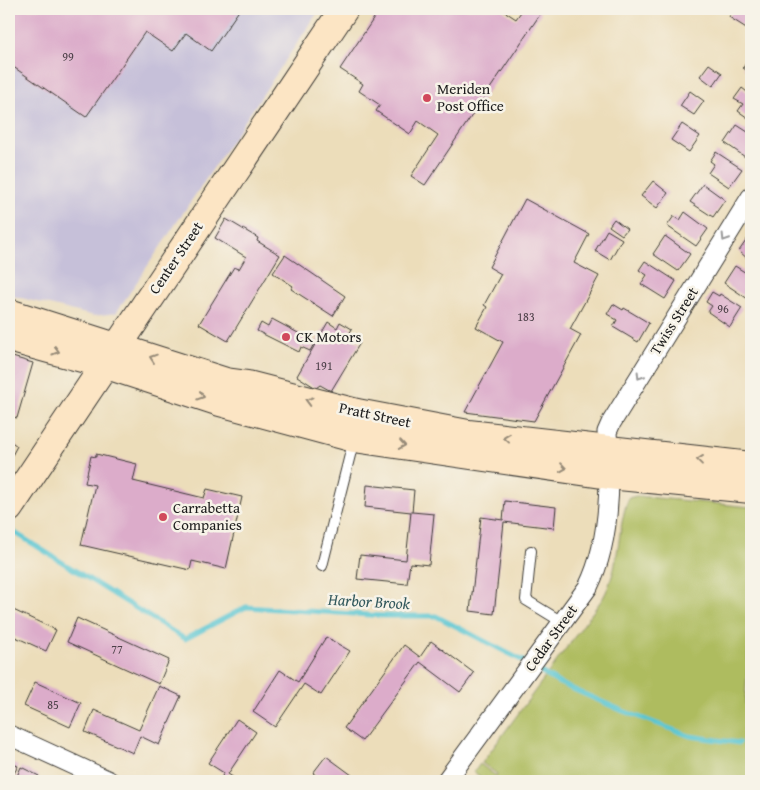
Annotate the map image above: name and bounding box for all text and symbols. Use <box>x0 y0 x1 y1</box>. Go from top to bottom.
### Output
house number: 99 <box>62 48 74 65</box>
place label: Meriden Post Office <box>437 78 504 116</box>
marker: Meriden Post Office <box>421 92 433 104</box>
street label: Center Street <box>144 217 208 298</box>
one-way arrow <box>722 233 732 242</box>
street label: Twiss Street <box>644 282 703 359</box>
house number: 96 <box>717 300 729 317</box>
house number: 183 <box>517 308 535 325</box>
place label: CK Motors <box>296 326 361 347</box>
marker: CK Motors <box>280 331 292 343</box>
one-way arrow <box>51 345 59 355</box>
one-way arrow <box>149 354 158 364</box>
house number: 191 <box>315 357 333 374</box>
one-way arrow <box>636 371 646 380</box>
one-way arrow <box>196 390 204 400</box>
one-way arrow <box>305 396 314 407</box>
street label: Pratt Street <box>337 397 414 433</box>
one-way arrow <box>503 433 511 444</box>
one-way arrow <box>398 439 406 449</box>
one-way arrow <box>696 455 704 466</box>
one-way arrow <box>558 463 567 473</box>
place label: Carrabetta Companies <box>173 497 242 535</box>
marker: Carrabetta Companies <box>157 511 169 523</box>
water label: Harbor Brook <box>327 587 411 615</box>
street label: Cedar Street <box>519 600 582 675</box>
house number: 77 <box>111 641 123 658</box>
house number: 85 <box>47 696 59 713</box>

